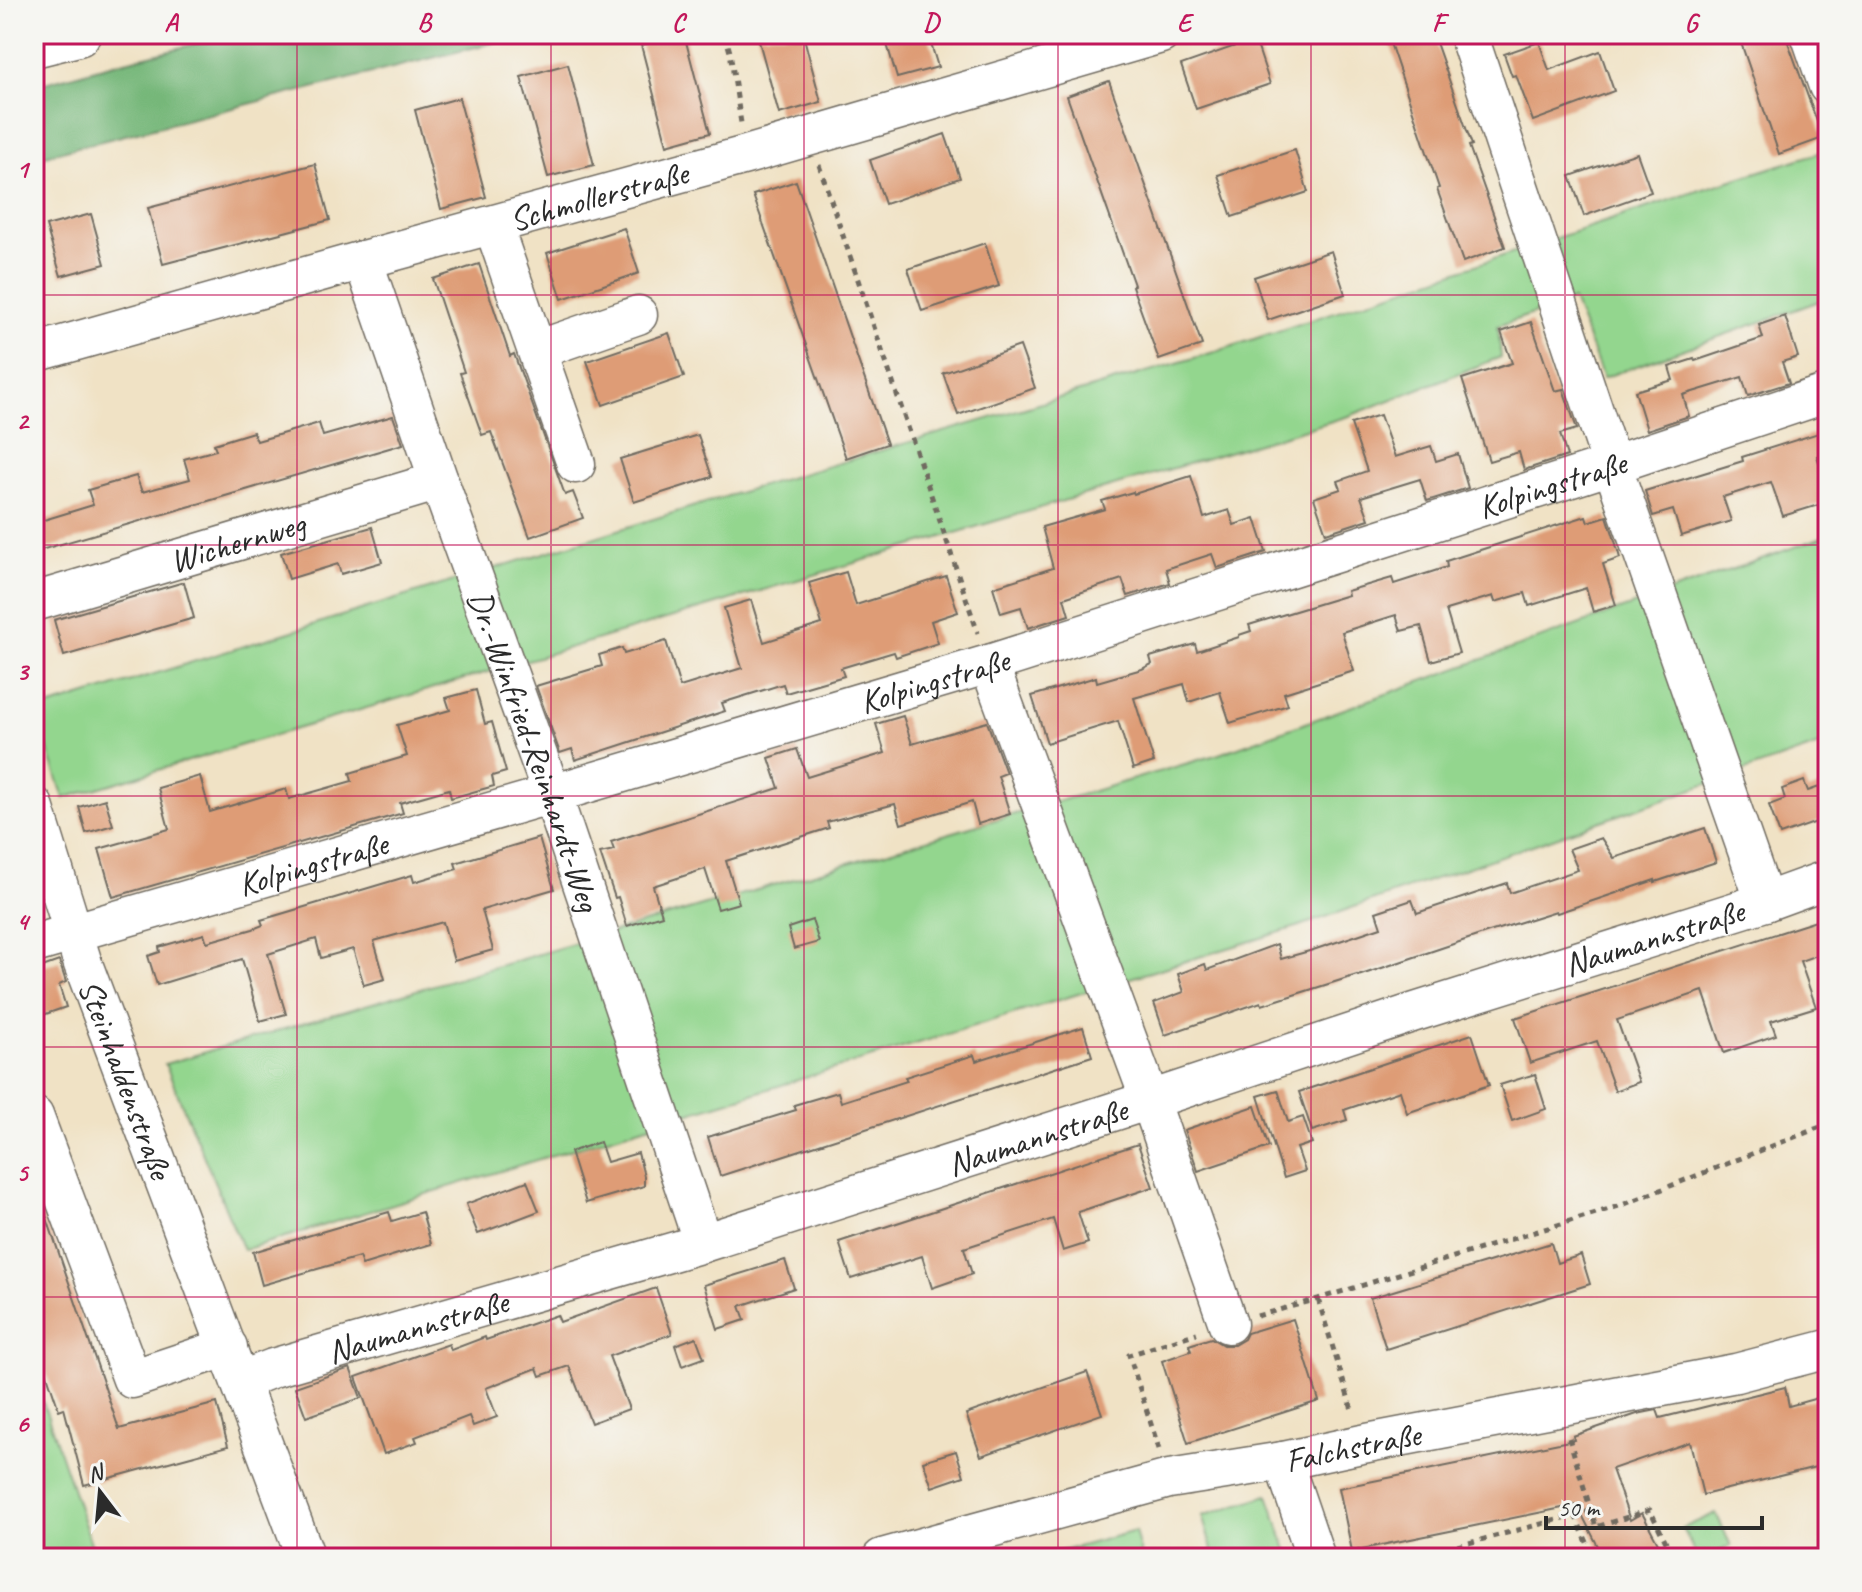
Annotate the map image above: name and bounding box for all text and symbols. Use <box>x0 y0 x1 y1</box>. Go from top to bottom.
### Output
text: A <box>164 6 179 39</box>
text: B <box>417 6 433 39</box>
text: C <box>672 6 688 39</box>
text: D <box>923 6 941 39</box>
text: E <box>1177 6 1195 39</box>
text: F <box>1432 6 1450 39</box>
text: G <box>1685 6 1701 39</box>
street label: Schmollerstraße <box>505 150 695 241</box>
text: 1 <box>16 153 31 186</box>
text: 2 <box>16 404 30 437</box>
street label: Kolpingstraße <box>1472 440 1634 529</box>
street label: Wichernweg <box>165 501 312 582</box>
street label: Dr.-Winfried-Reinhardt-Weg <box>458 585 611 919</box>
street label: Kolpingstraße <box>855 637 1017 723</box>
text: 3 <box>16 655 30 688</box>
street label: Kolpingstraße <box>233 821 395 906</box>
street label: Naumannstraße <box>1559 888 1752 986</box>
text: 4 <box>16 905 31 938</box>
street label: Steinhaldenstraße <box>69 973 184 1187</box>
street label: Naumannstraße <box>942 1087 1135 1185</box>
text: 5 <box>16 1156 30 1189</box>
street label: Naumannstraße <box>322 1279 516 1373</box>
text: 6 <box>16 1407 30 1440</box>
street label: Falchstraße <box>1281 1412 1427 1482</box>
north arrow <box>60 1452 140 1532</box>
text: N <box>84 1457 108 1489</box>
scale bar <box>1546 1480 1762 1530</box>
text: 50 m <box>1558 1493 1601 1523</box>

